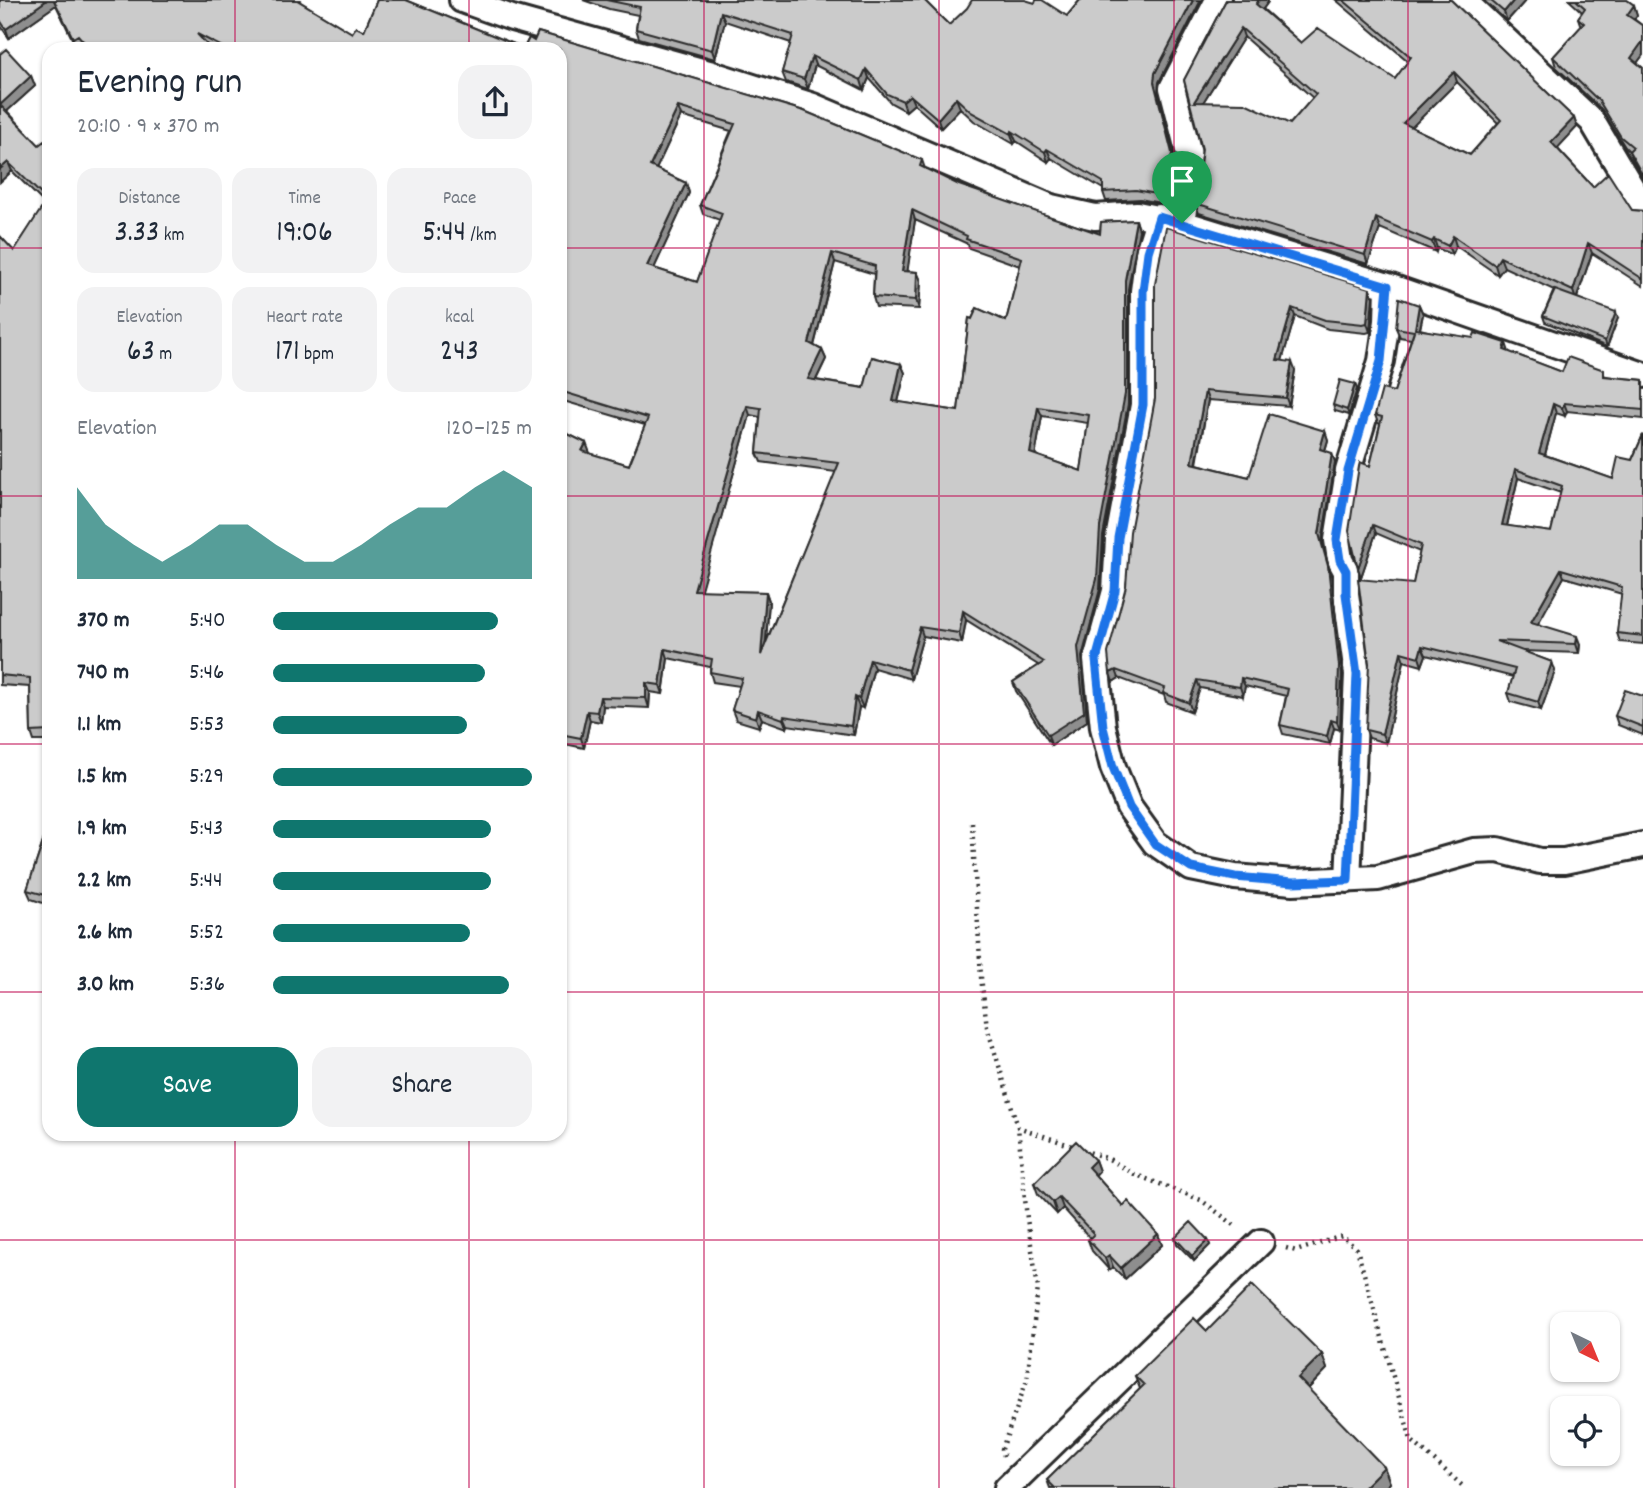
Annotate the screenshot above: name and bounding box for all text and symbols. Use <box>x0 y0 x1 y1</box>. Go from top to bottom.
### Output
text: Evening run <box>77 57 242 112</box>
button: share <box>458 65 532 139</box>
text: 20:10 · 9 × 370 m <box>77 111 219 144</box>
pin <box>1152 151 1212 223</box>
icon: arrive <box>1163 162 1201 200</box>
text: Distance <box>119 186 180 213</box>
text: Time <box>288 186 321 213</box>
text: Pace <box>443 186 476 213</box>
text: 3.33 <box>114 213 159 256</box>
text: 19:06 <box>276 213 333 256</box>
text: 5:44 <box>422 213 466 256</box>
text: km <box>159 223 185 250</box>
text: /km <box>466 223 497 250</box>
text: Elevation <box>116 305 183 332</box>
text: Heart rate <box>266 305 343 332</box>
text: kcal <box>445 305 474 332</box>
text: 63 <box>127 332 155 375</box>
text: 171 <box>275 332 300 375</box>
text: 243 <box>440 332 479 375</box>
text: m <box>155 342 172 369</box>
text: bpm <box>300 342 334 369</box>
text: Elevation <box>77 413 157 446</box>
text: 120–125 m <box>446 413 532 446</box>
text: 370 m <box>77 605 130 638</box>
text: 5:40 <box>189 605 226 638</box>
text: 740 m <box>77 657 129 690</box>
text: 5:46 <box>189 657 224 690</box>
text: 1.1 km <box>77 709 121 742</box>
text: 5:53 <box>189 709 224 742</box>
text: 1.5 km <box>77 761 127 794</box>
text: 5:29 <box>189 761 224 794</box>
text: 1.9 km <box>77 813 127 846</box>
text: 5:43 <box>189 813 223 846</box>
text: 2.2 km <box>77 865 131 898</box>
text: 5:44 <box>189 865 223 898</box>
text: 2.6 km <box>77 917 133 950</box>
text: 5:52 <box>189 917 224 950</box>
text: 3.0 km <box>77 969 134 1002</box>
text: 5:36 <box>189 969 225 1002</box>
button: Save <box>77 1047 298 1127</box>
button: Share <box>312 1047 532 1127</box>
north arrow <box>1550 1312 1620 1382</box>
map controls <box>1550 1312 1620 1466</box>
button: locate <box>1550 1396 1620 1466</box>

